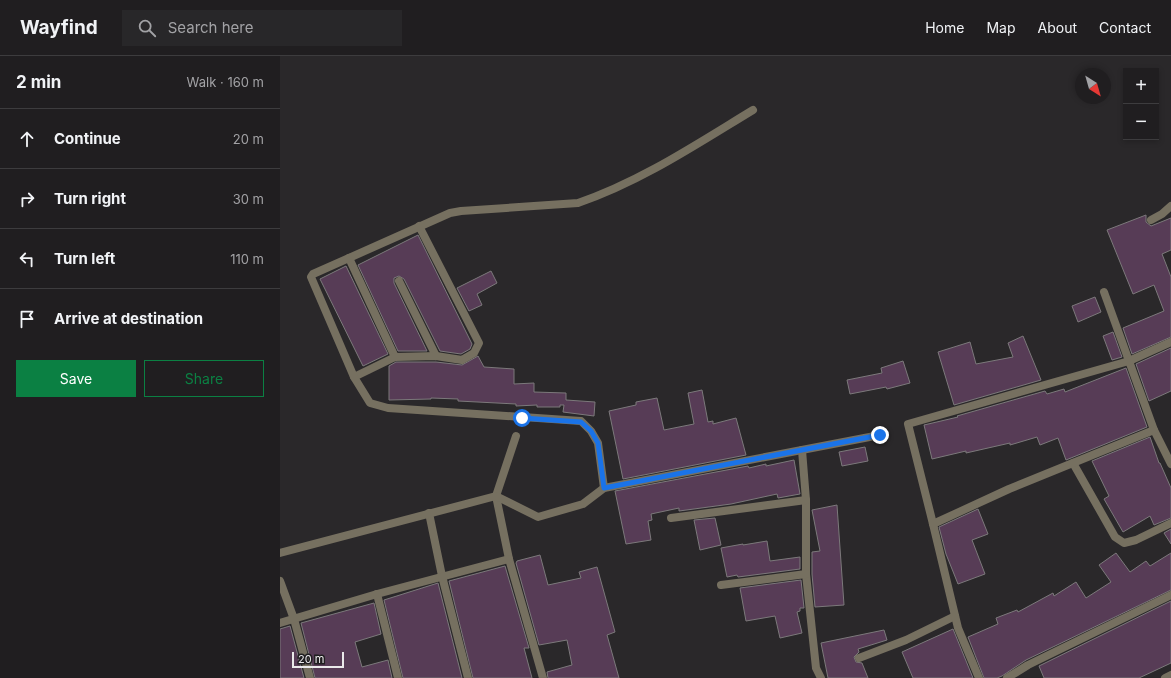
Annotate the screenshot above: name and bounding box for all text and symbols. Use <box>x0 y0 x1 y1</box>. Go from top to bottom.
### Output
search box <box>122 10 402 46</box>
text: Wayfind <box>20 16 98 39</box>
icon: search <box>136 17 158 39</box>
text: Search here <box>168 18 253 37</box>
text: Home <box>925 19 964 36</box>
text: Map <box>986 19 1016 36</box>
text: About <box>1038 19 1077 36</box>
text: Contact <box>1099 19 1151 36</box>
north arrow <box>1075 68 1111 104</box>
map controls <box>1123 68 1159 140</box>
button: + <box>1123 68 1159 104</box>
text: 2 min <box>16 72 61 92</box>
text: Walk · 160 m <box>187 74 264 90</box>
button: − <box>1123 104 1159 140</box>
icon: ahead <box>16 128 38 150</box>
text: Continue <box>54 129 121 148</box>
text: 20 m <box>233 131 264 147</box>
icon: right <box>16 188 38 210</box>
text: Turn right <box>54 189 126 208</box>
text: 30 m <box>233 191 264 207</box>
icon: left <box>16 248 38 270</box>
text: Turn left <box>54 249 115 268</box>
text: 110 m <box>230 251 264 267</box>
icon: arrive <box>16 308 38 330</box>
text: Arrive at destination <box>54 309 203 328</box>
button: Save <box>16 360 136 397</box>
button: Share <box>144 360 264 397</box>
route start <box>513 409 531 427</box>
route end <box>871 426 889 444</box>
scale bar <box>292 650 344 669</box>
text: 20 m <box>298 652 324 666</box>

